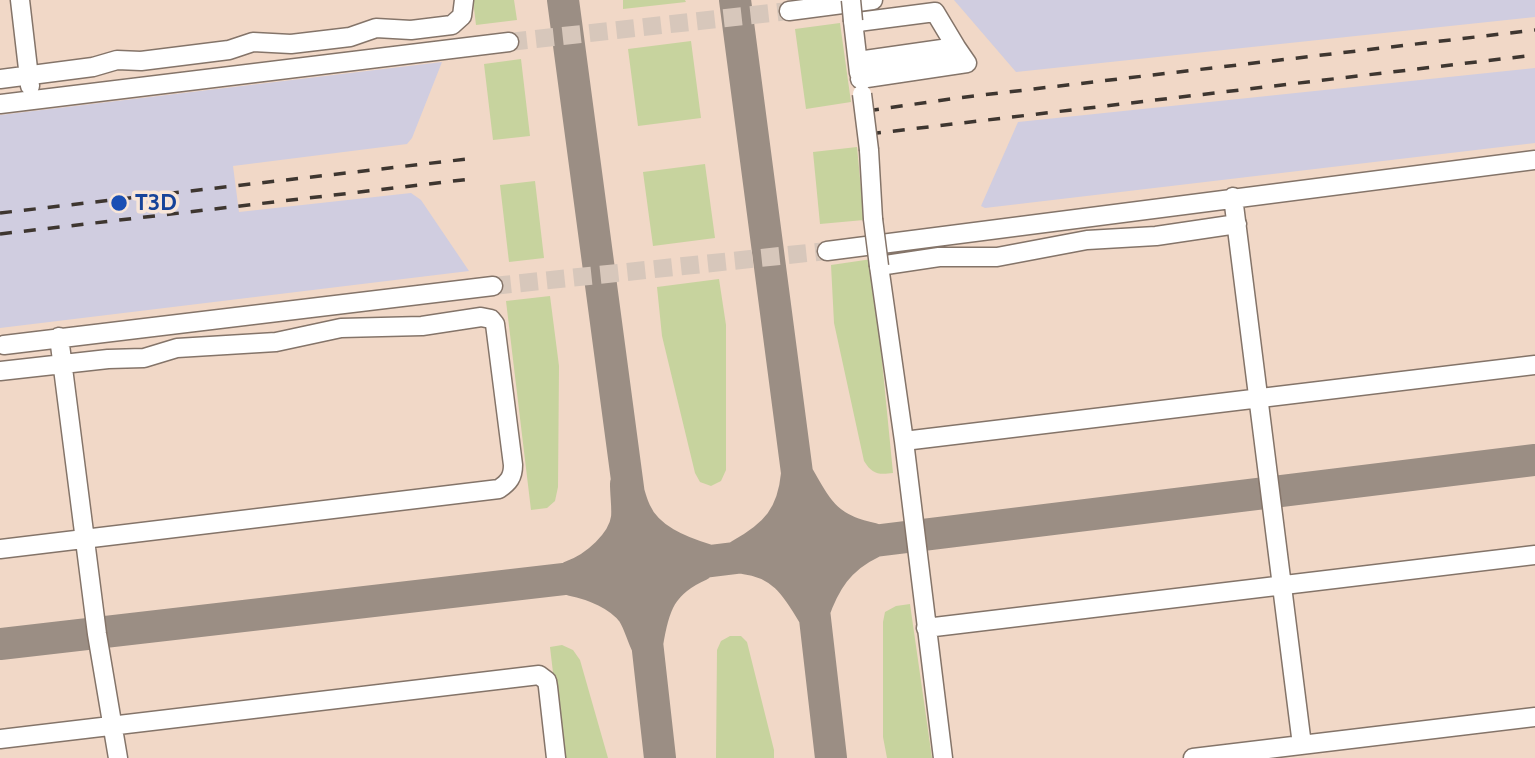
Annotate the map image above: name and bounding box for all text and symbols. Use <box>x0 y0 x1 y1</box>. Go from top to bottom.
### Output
place label: T3D <box>135 189 177 217</box>
marker: T3D <box>109 193 129 213</box>

